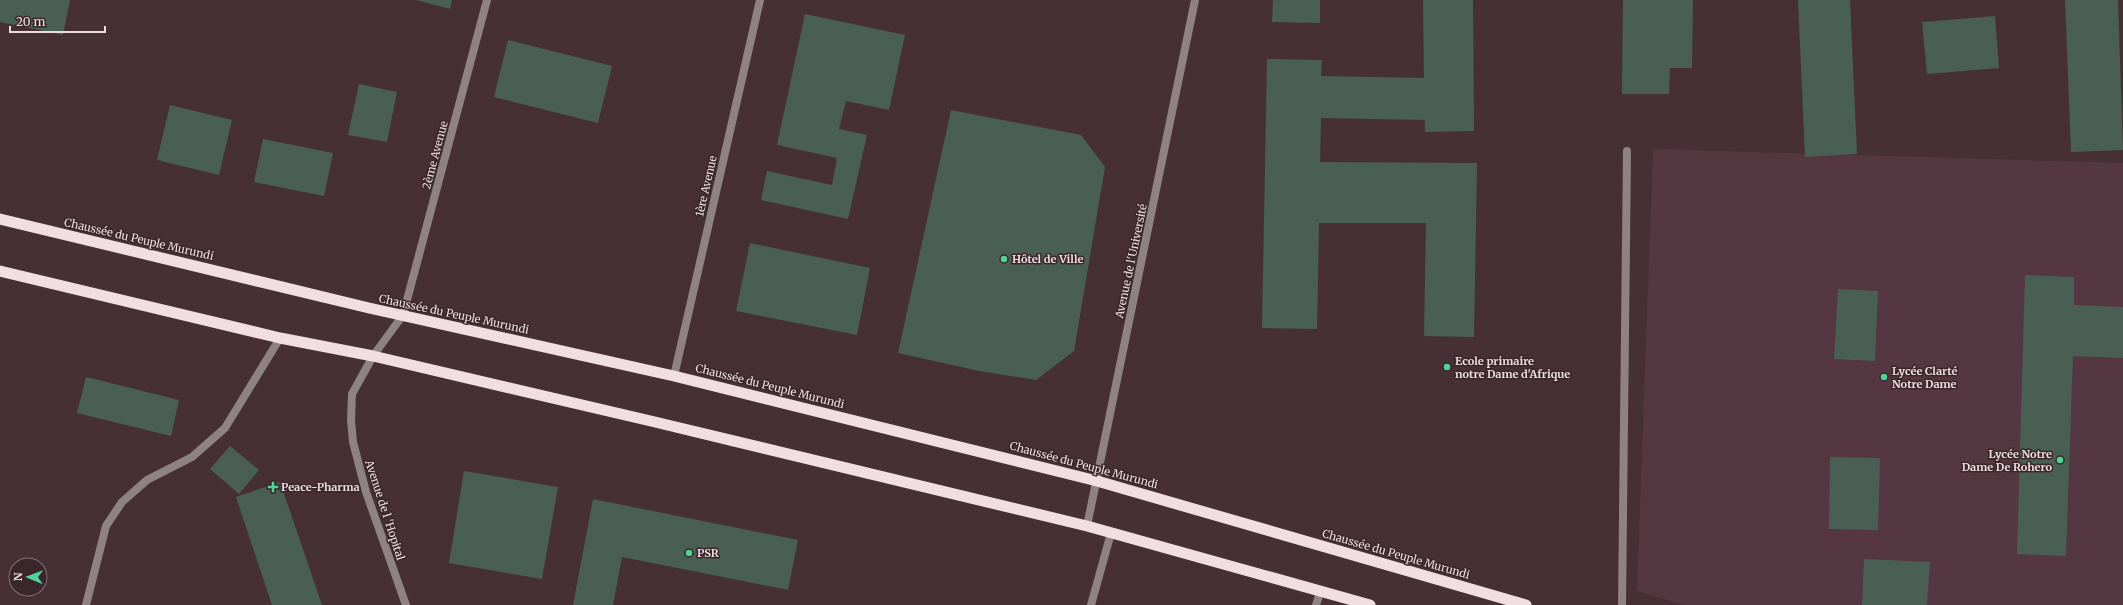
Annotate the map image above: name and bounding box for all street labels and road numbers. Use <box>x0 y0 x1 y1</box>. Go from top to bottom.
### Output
street label: 2ème Avenue <box>419 119 451 191</box>
street label: 1ère Avenue <box>692 154 720 218</box>
street label: Avenue de l'Université <box>1112 202 1150 320</box>
street label: Chaussée du Peuple Murundi <box>63 215 215 263</box>
street label: Chaussée du Peuple Murundi <box>378 291 531 337</box>
street label: Chaussée du Peuple Murundi <box>694 361 846 411</box>
street label: Chaussée du Peuple Murundi <box>1008 438 1160 492</box>
street label: Avenue de l 'Hopital <box>362 457 408 562</box>
street label: Chaussée du Peuple Murundi <box>1321 526 1472 582</box>

